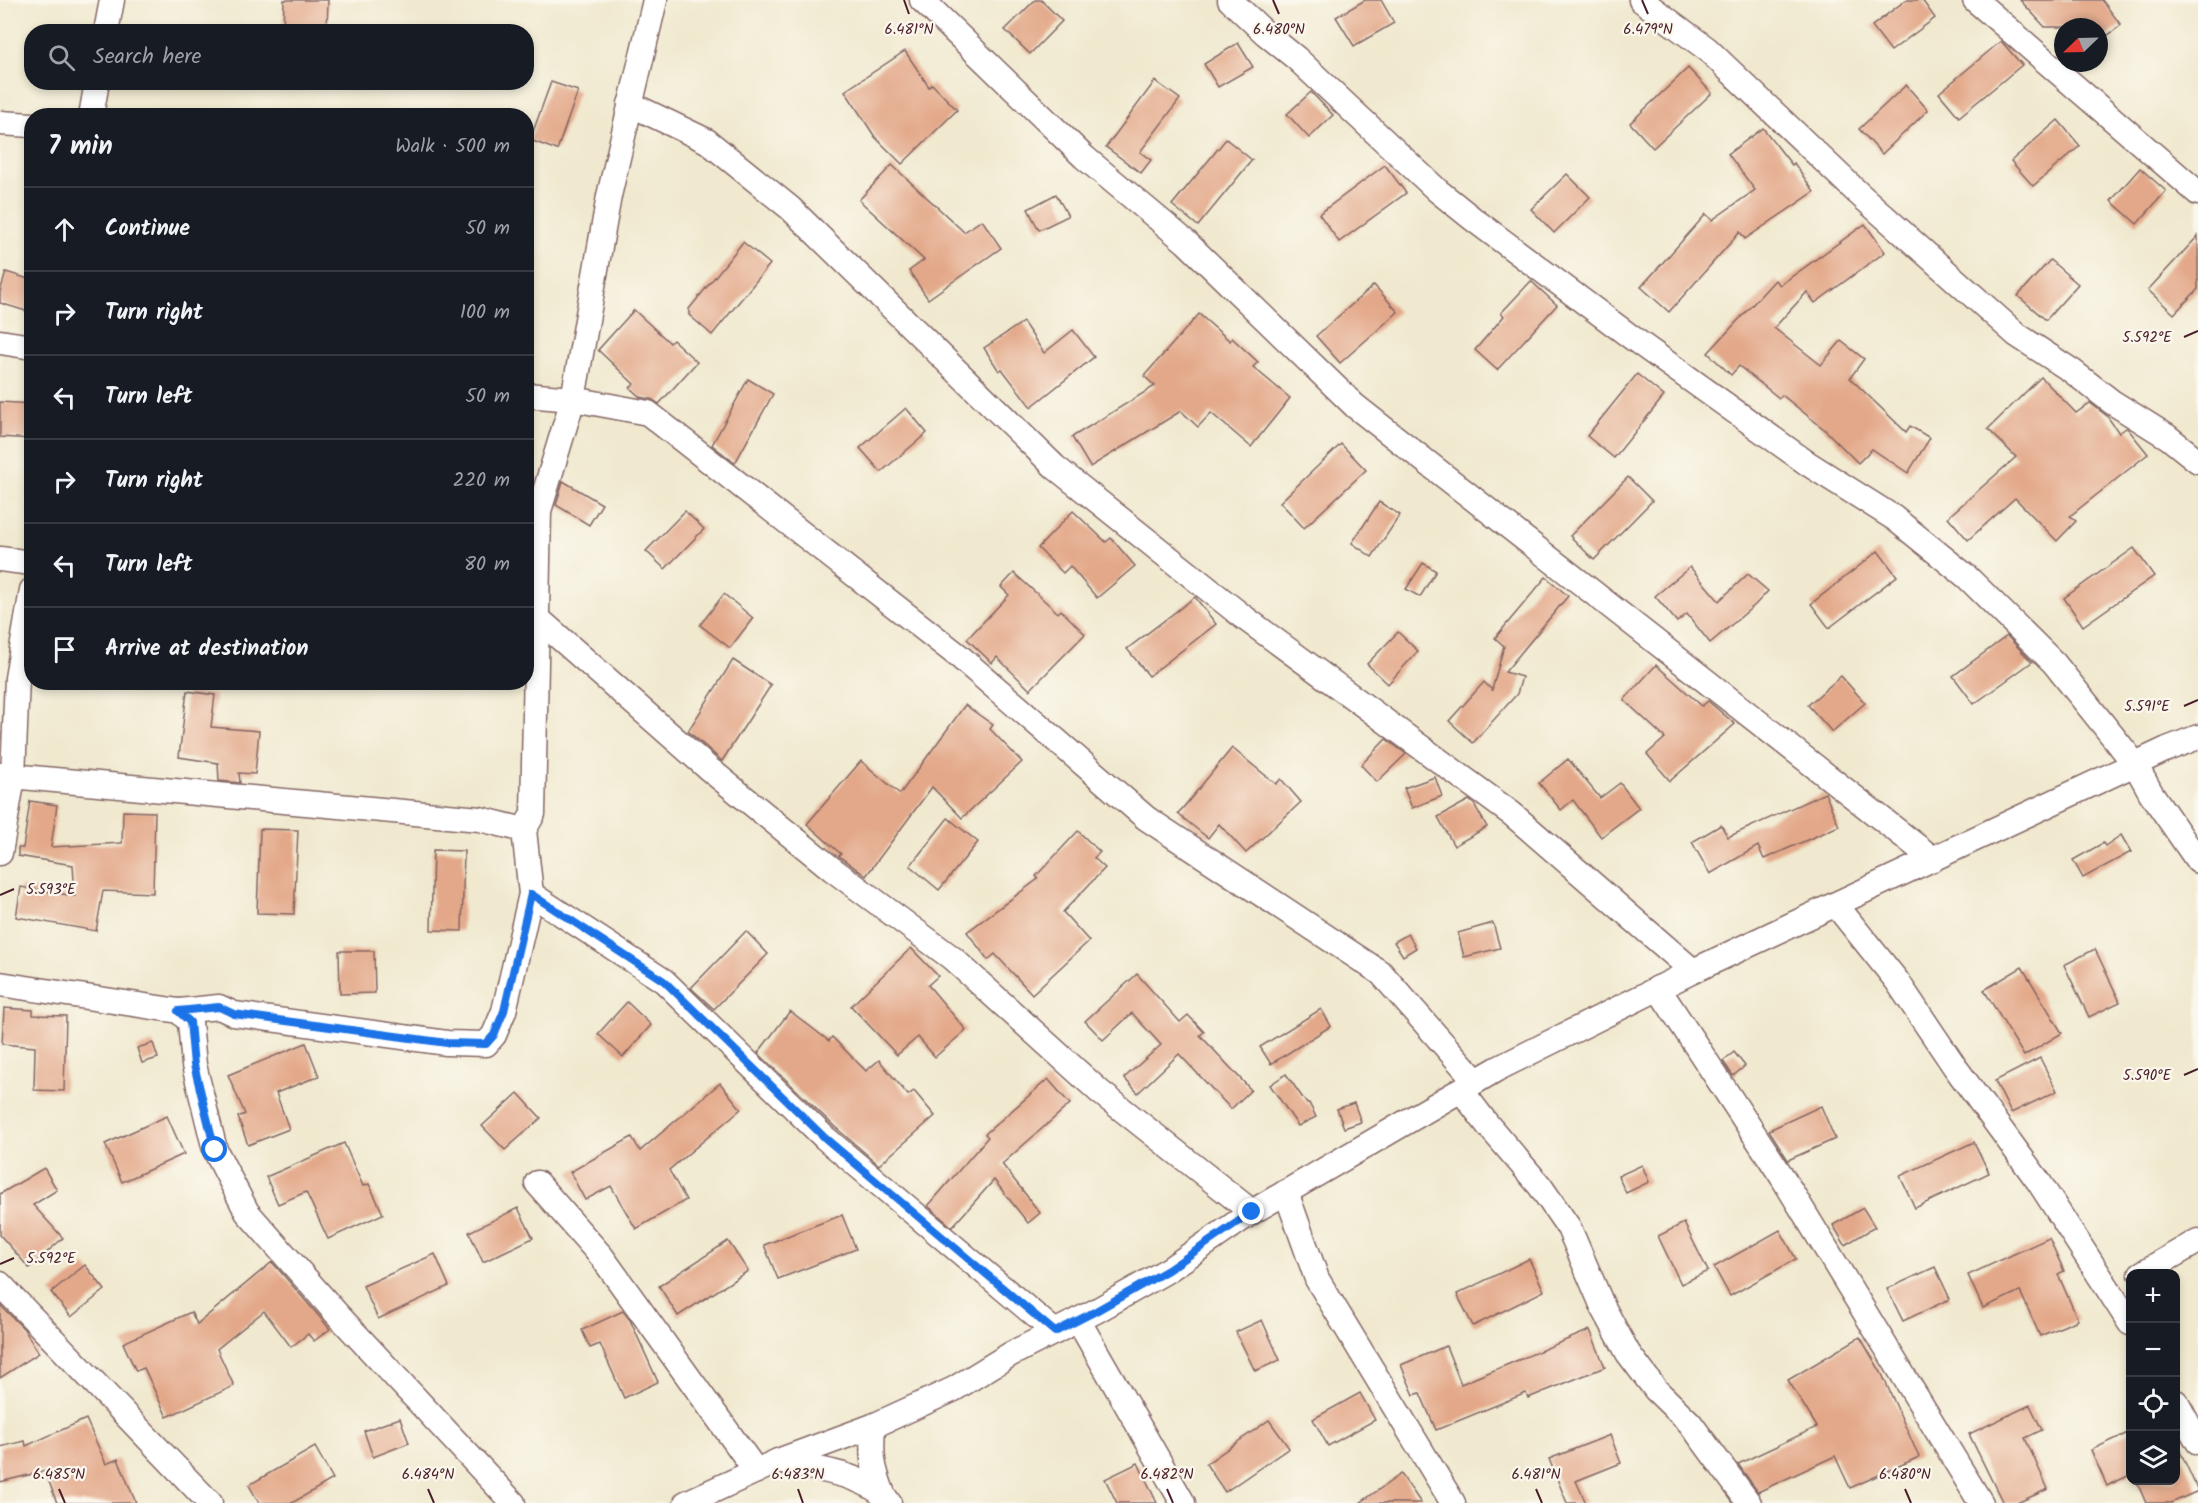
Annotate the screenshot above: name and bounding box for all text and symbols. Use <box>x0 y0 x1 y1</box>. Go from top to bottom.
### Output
text: 6.481°N <box>884 18 934 42</box>
text: 6.480°N <box>1253 18 1305 42</box>
text: 6.479°N <box>1623 18 1673 42</box>
north arrow <box>2054 18 2108 72</box>
search box <box>24 24 534 90</box>
text: Search here <box>93 40 201 75</box>
icon: search <box>45 41 78 74</box>
text: 7 min <box>48 126 113 168</box>
text: Walk · 500 m <box>395 131 510 163</box>
text: Continue <box>105 212 190 247</box>
icon: ahead <box>48 213 81 246</box>
text: 50 m <box>465 213 510 245</box>
text: Turn right <box>105 296 203 331</box>
icon: right <box>48 297 81 330</box>
text: 100 m <box>460 297 510 329</box>
text: 5.592°E <box>2122 326 2173 350</box>
text: Turn left <box>105 380 192 415</box>
icon: left <box>48 381 81 414</box>
text: 50 m <box>465 381 510 413</box>
text: Turn right <box>105 464 203 499</box>
icon: right <box>48 465 81 498</box>
text: 220 m <box>453 465 510 497</box>
text: Turn left <box>105 548 192 583</box>
icon: left <box>48 549 81 582</box>
text: 80 m <box>464 549 510 581</box>
text: Arrive at destination <box>105 632 308 667</box>
icon: arrive <box>48 633 81 666</box>
text: 5.591°E <box>2124 695 2171 719</box>
text: 5.593°E <box>26 878 77 902</box>
text: 5.590°E <box>2123 1064 2172 1088</box>
route start <box>201 1136 227 1162</box>
route end <box>1238 1198 1264 1224</box>
text: 5.592°E <box>26 1247 77 1271</box>
map controls <box>2126 1269 2180 1485</box>
button: + <box>2126 1269 2180 1323</box>
button: − <box>2126 1323 2180 1377</box>
button: locate <box>2126 1377 2180 1431</box>
button: layers <box>2126 1431 2180 1485</box>
text: 6.485°N <box>33 1463 85 1487</box>
text: 6.484°N <box>402 1463 454 1487</box>
text: 6.483°N <box>772 1463 825 1487</box>
text: 6.482°N <box>1140 1463 1194 1487</box>
text: 6.481°N <box>1511 1463 1561 1487</box>
text: 6.480°N <box>1879 1463 1931 1487</box>

